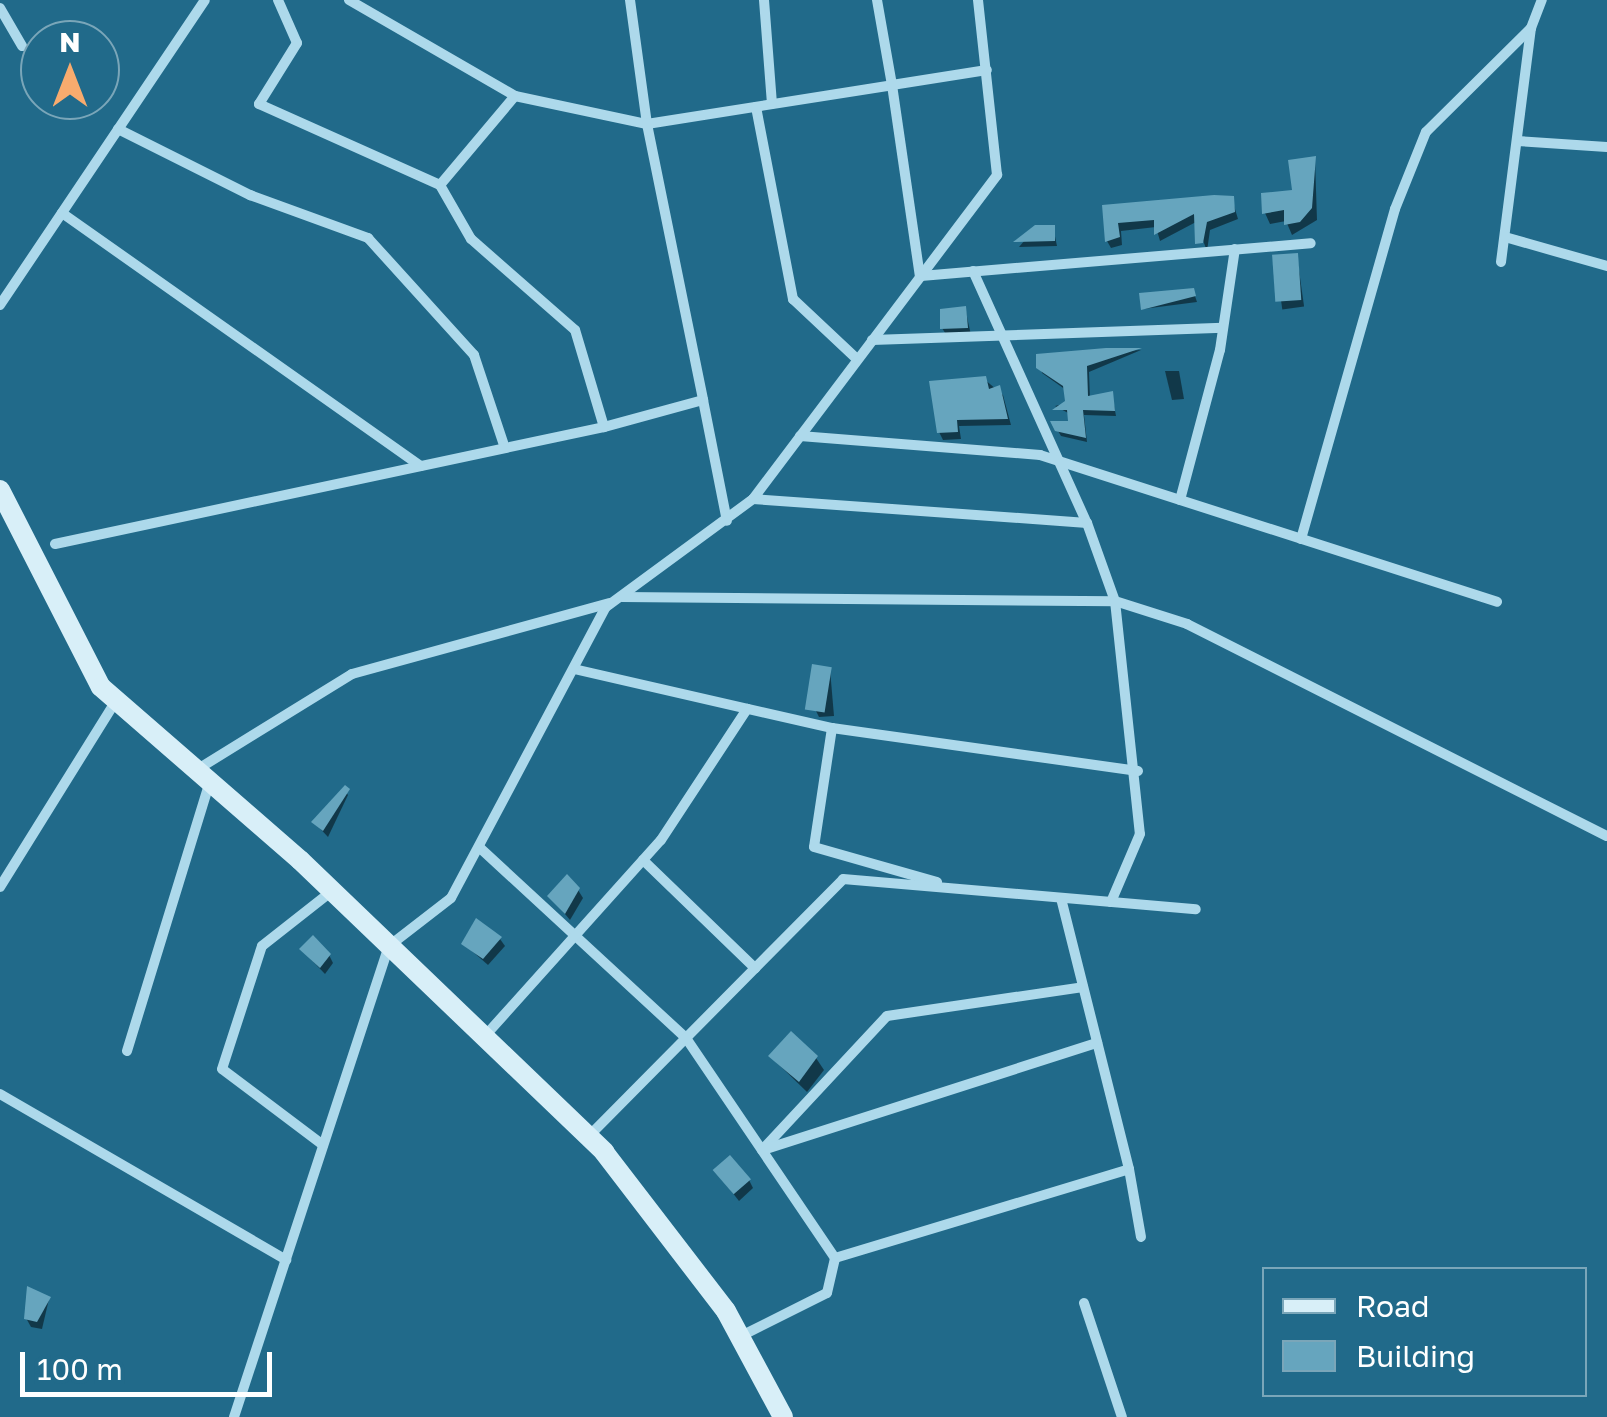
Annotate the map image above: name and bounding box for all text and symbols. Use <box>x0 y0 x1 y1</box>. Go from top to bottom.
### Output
north arrow <box>20 20 120 120</box>
text: N <box>59 25 81 58</box>
legend <box>1262 1267 1587 1397</box>
text: Road <box>1356 1288 1430 1324</box>
scale bar <box>25 1332 278 1394</box>
text: Building <box>1356 1338 1475 1374</box>
text: 100 m <box>37 1351 123 1387</box>

